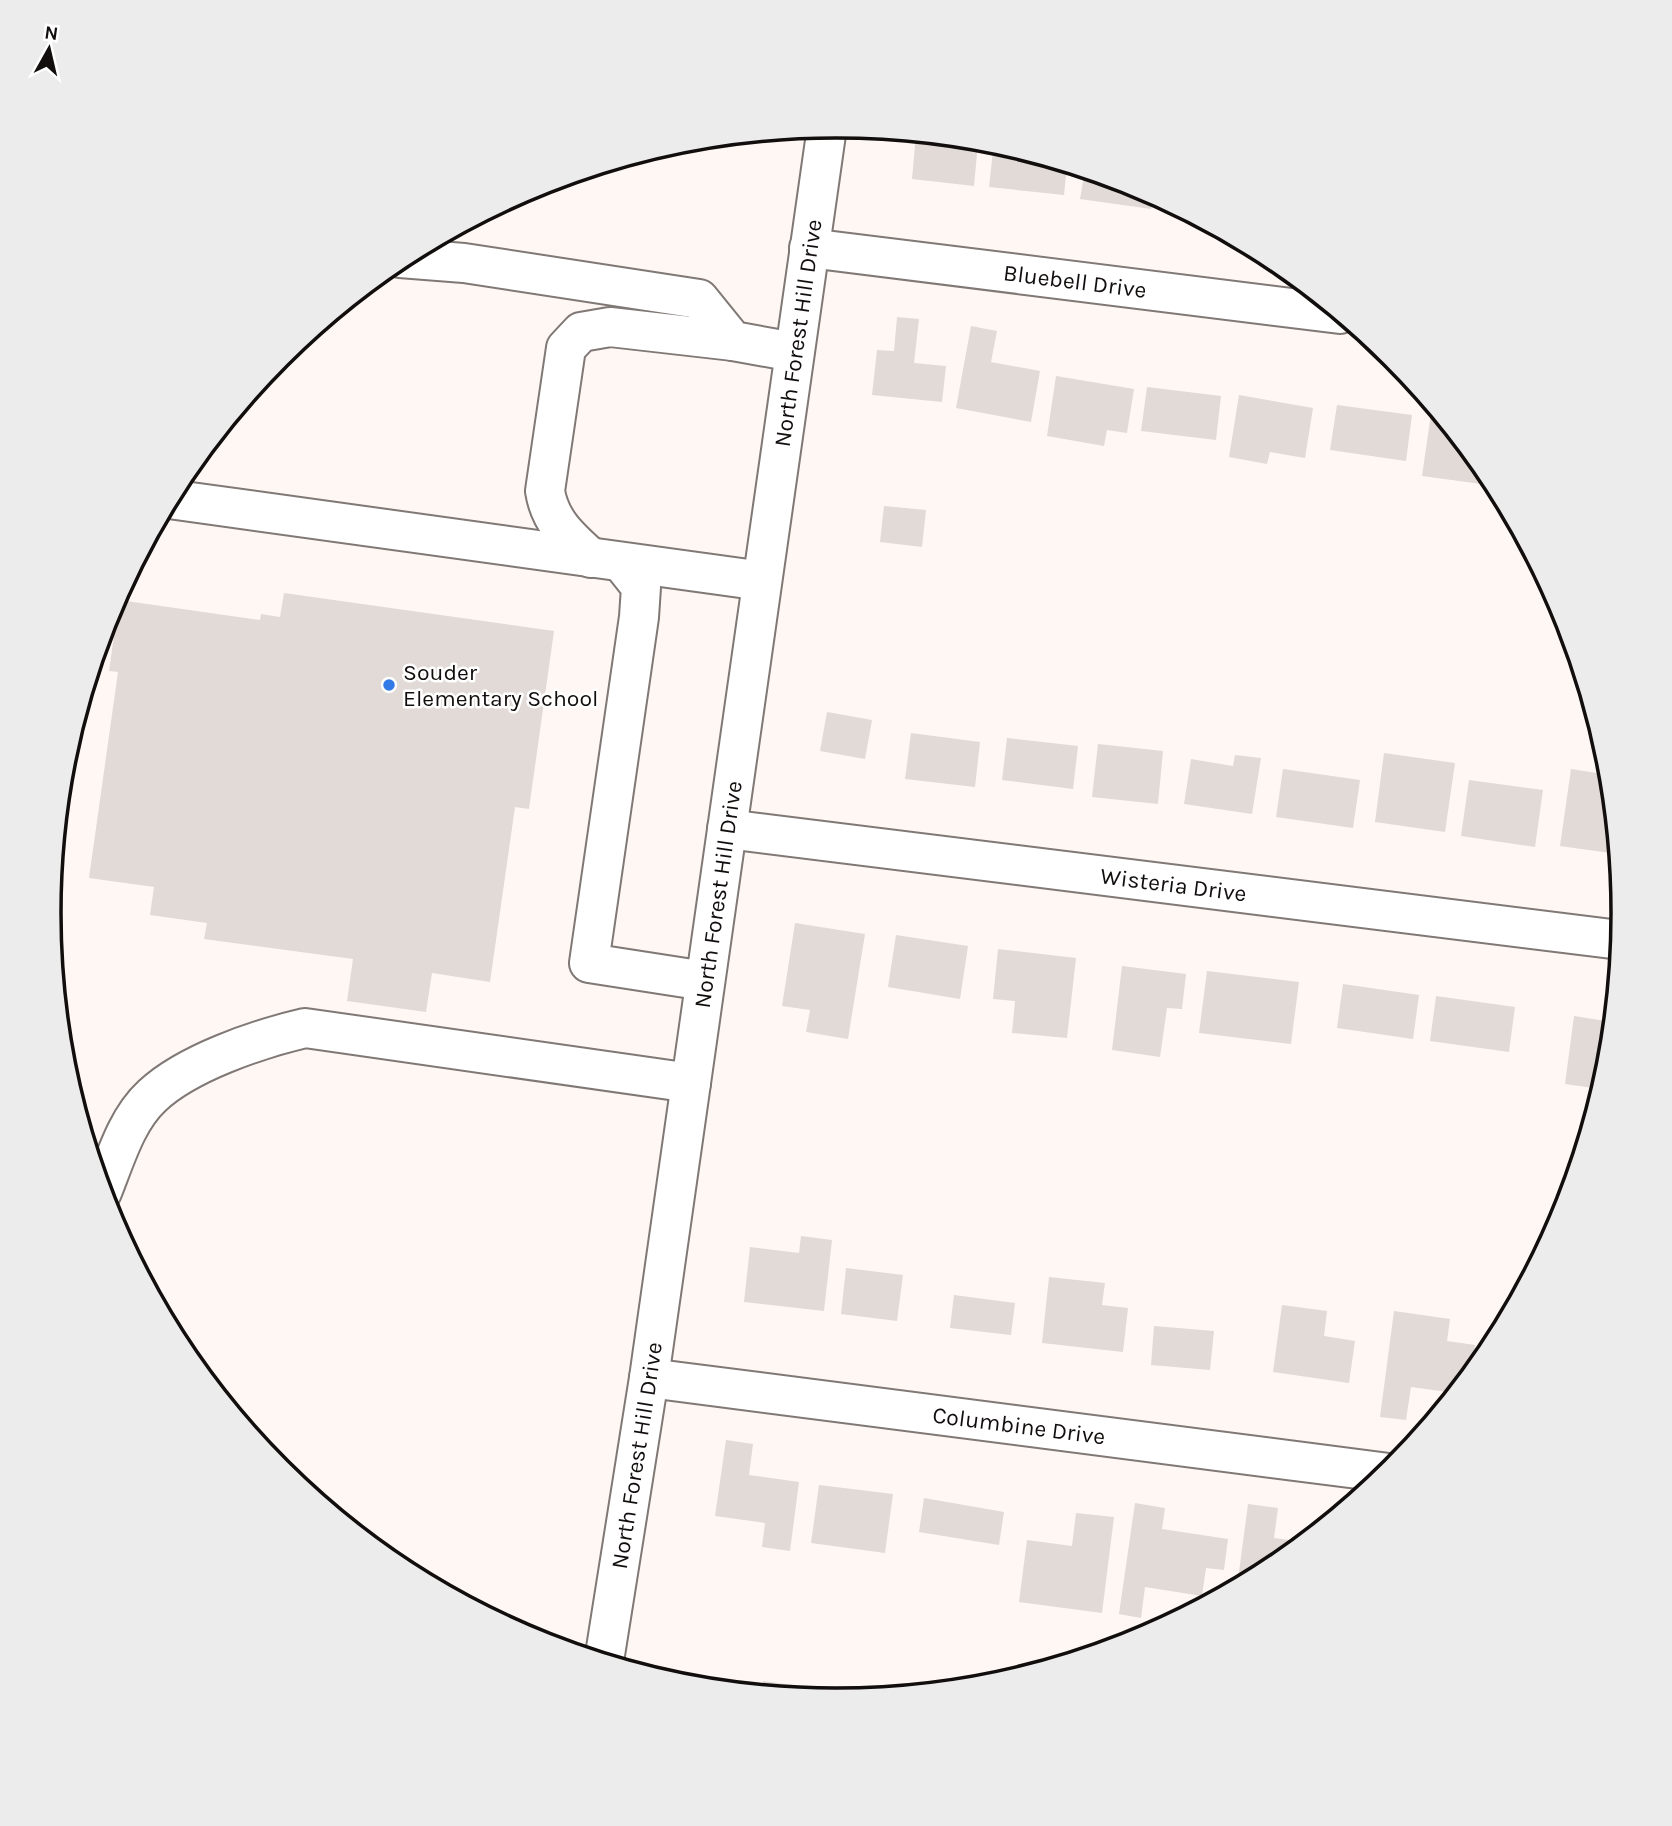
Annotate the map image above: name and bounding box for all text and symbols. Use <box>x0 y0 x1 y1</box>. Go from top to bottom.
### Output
north arrow <box>14 14 84 84</box>
text: N <box>43 21 60 45</box>
street label: North Forest Hill Drive <box>769 218 828 449</box>
street label: Bluebell Drive <box>1002 259 1148 304</box>
place label: Souder Elementary School <box>403 659 598 712</box>
marker: Souder Elementary School <box>381 677 397 693</box>
street label: North Forest Hill Drive <box>689 779 748 1010</box>
street label: Wisteria Drive <box>1099 863 1248 907</box>
street label: North Forest Hill Drive <box>606 1340 668 1571</box>
street label: Columbine Drive <box>931 1402 1107 1450</box>

